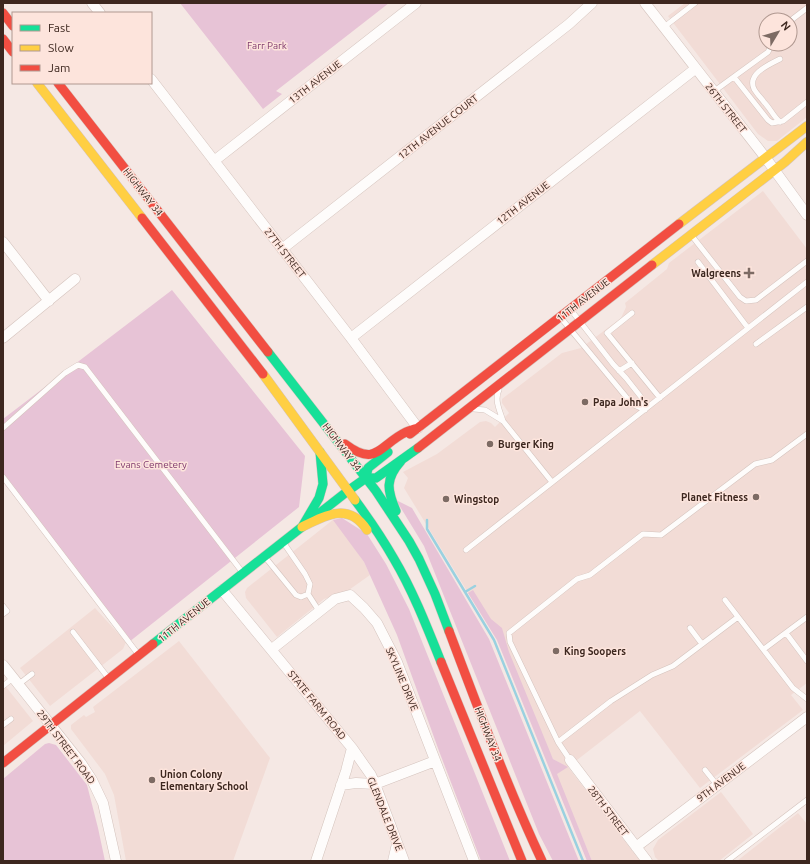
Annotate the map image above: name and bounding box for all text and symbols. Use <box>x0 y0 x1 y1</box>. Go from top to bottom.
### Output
legend <box>12 12 152 84</box>
north arrow <box>758 12 798 52</box>
text: N <box>779 19 793 33</box>
text: Fast <box>48 21 70 34</box>
park label: Farr Park <box>247 40 287 51</box>
text: Slow <box>48 41 74 54</box>
street label: 13TH AVENUE <box>287 58 344 106</box>
text: Jam <box>48 61 70 74</box>
street label: 26TH STREET <box>703 81 749 135</box>
street label: 12TH AVENUE COURT <box>396 92 480 162</box>
street label: HIGHWAY 34 <box>121 166 165 218</box>
street label: 12TH AVENUE <box>495 179 552 227</box>
street label: 27TH STREET <box>262 226 308 280</box>
place label: Walgreens <box>691 268 741 279</box>
marker: Walgreens <box>744 268 754 278</box>
street label: 11TH AVENUE <box>555 276 612 324</box>
marker: Papa John's <box>580 397 590 407</box>
place label: Papa John's <box>593 397 649 408</box>
street label: HIGHWAY 34 <box>320 421 364 474</box>
marker: Burger King <box>485 439 495 449</box>
place label: Burger King <box>498 439 554 450</box>
park label: Evans Cemetery <box>115 459 187 470</box>
place label: Planet Fitness <box>681 492 748 503</box>
marker: Planet Fitness <box>751 492 761 502</box>
marker: Wingstop <box>441 494 451 504</box>
place label: Wingstop <box>454 494 499 505</box>
street label: 11TH AVENUE <box>156 595 212 644</box>
street label: SKYLINE DRIVE <box>384 646 420 713</box>
marker: King Soopers <box>551 646 561 656</box>
place label: King Soopers <box>564 646 626 657</box>
street label: STATE FARM ROAD <box>286 668 348 742</box>
street label: HIGHWAY 34 <box>473 705 504 763</box>
street label: 29TH STREET ROAD <box>35 708 97 786</box>
street label: 9TH AVENUE <box>695 760 748 804</box>
place label: Union Colony Elementary School <box>160 769 248 792</box>
marker: Union Colony Elementary School <box>147 775 157 785</box>
street label: GLENDALE DRIVE <box>365 775 405 853</box>
street label: 28TH STREET <box>586 784 631 839</box>

